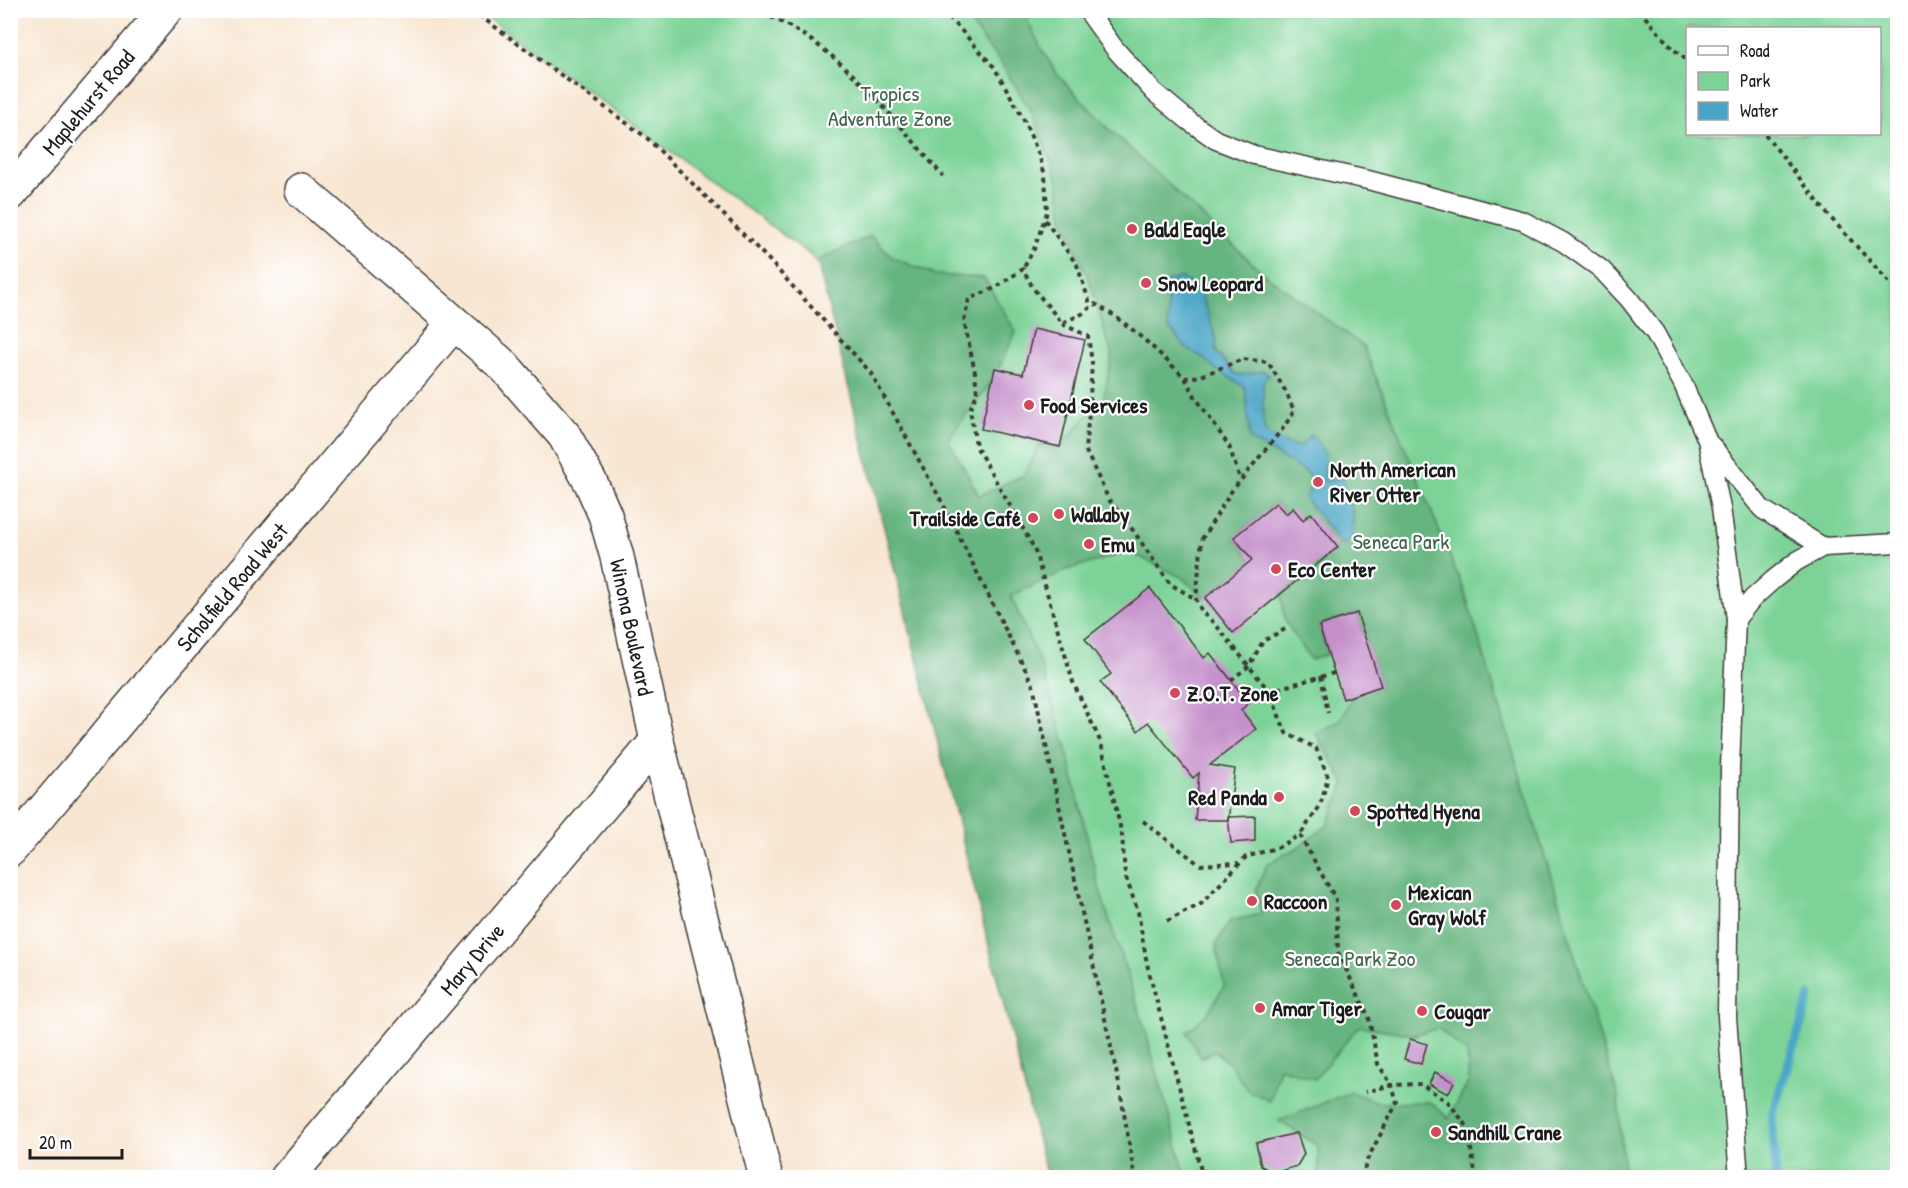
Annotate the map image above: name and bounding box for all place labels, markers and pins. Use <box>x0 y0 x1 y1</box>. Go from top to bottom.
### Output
place label: Bald Eagle <box>1144 214 1226 245</box>
marker: Bald Eagle <box>1125 222 1139 236</box>
place label: Snow Leopard <box>1158 268 1263 299</box>
marker: Snow Leopard <box>1139 276 1153 290</box>
place label: Food Services <box>1040 390 1148 420</box>
marker: Food Services <box>1022 398 1036 412</box>
place label: North American River Otter <box>1330 454 1456 509</box>
marker: North American River Otter <box>1311 475 1325 489</box>
place label: Wallaby <box>1071 499 1130 530</box>
place label: Trailside Café <box>909 503 1021 533</box>
marker: Wallaby <box>1052 507 1066 521</box>
marker: Trailside Café <box>1026 511 1040 525</box>
place label: Emu <box>1101 529 1135 559</box>
marker: Emu <box>1082 537 1096 551</box>
place label: Eco Center <box>1288 554 1376 584</box>
marker: Eco Center <box>1269 562 1283 576</box>
place label: Z.O.T. Zone <box>1187 678 1279 708</box>
marker: Z.O.T. Zone <box>1168 686 1182 700</box>
place label: Red Panda <box>1188 782 1267 812</box>
marker: Red Panda <box>1272 790 1286 804</box>
place label: Spotted Hyena <box>1367 796 1480 827</box>
marker: Spotted Hyena <box>1348 804 1362 818</box>
place label: Mexican Gray Wolf <box>1408 877 1487 933</box>
place label: Raccoon <box>1264 886 1327 916</box>
marker: Raccoon <box>1245 894 1259 908</box>
marker: Mexican Gray Wolf <box>1389 898 1403 912</box>
place label: Amar Tiger <box>1272 993 1363 1024</box>
place label: Cougar <box>1434 996 1491 1027</box>
marker: Amar Tiger <box>1253 1001 1267 1015</box>
marker: Cougar <box>1415 1004 1429 1018</box>
place label: Sandhill Crane <box>1448 1117 1562 1147</box>
marker: Sandhill Crane <box>1429 1125 1443 1139</box>

